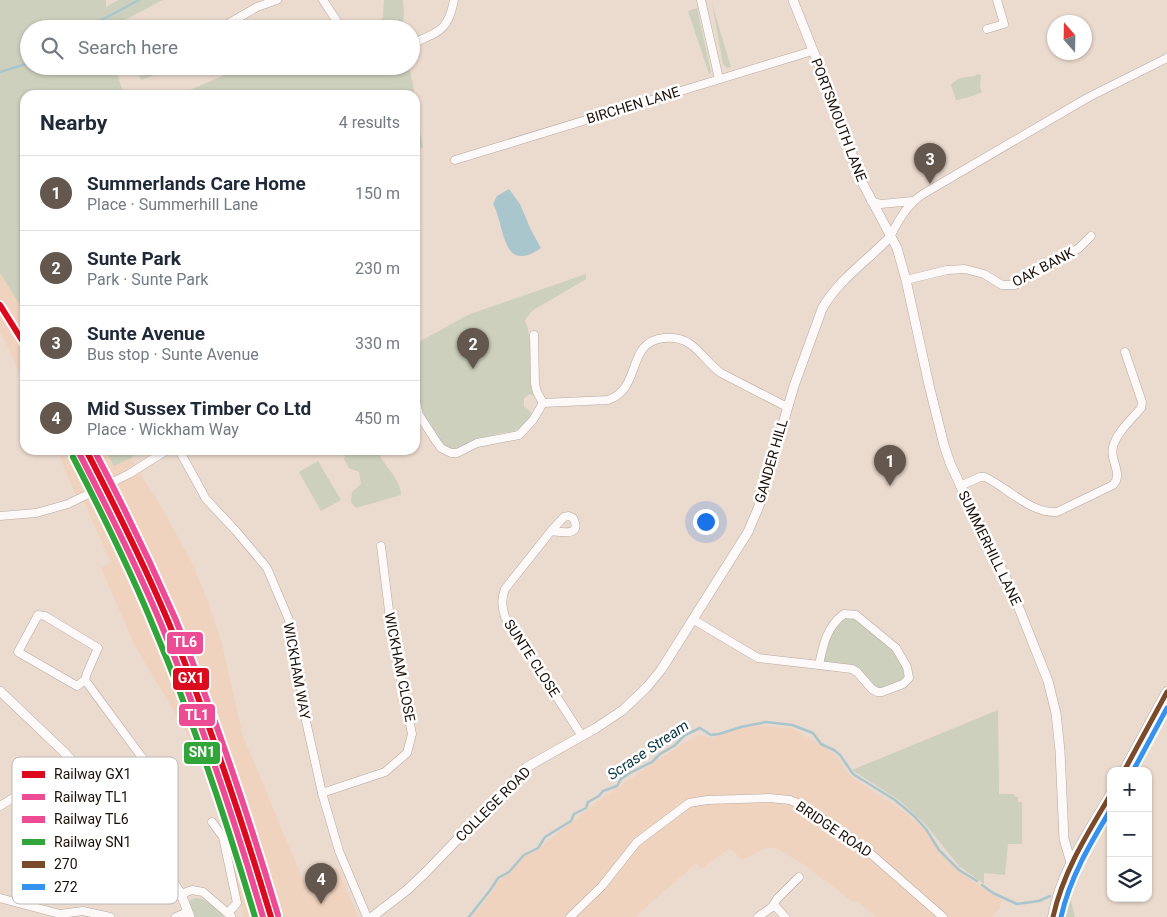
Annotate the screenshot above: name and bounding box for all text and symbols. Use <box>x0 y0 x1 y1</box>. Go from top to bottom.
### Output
north arrow <box>1047 15 1092 60</box>
search box <box>20 20 420 75</box>
icon: search <box>38 34 66 62</box>
text: Search here <box>78 36 178 59</box>
street label: PORTSMOUTH LANE <box>808 56 870 184</box>
street label: BIRCHEN LANE <box>585 83 681 127</box>
text: Nearby <box>40 111 107 135</box>
text: 4 results <box>339 113 400 132</box>
pin: 3 <box>914 143 946 184</box>
text: Summerlands Care Home <box>87 172 306 195</box>
text: 1 <box>51 184 61 203</box>
text: 150 m <box>355 184 400 203</box>
text: Place · Summerhill Lane <box>87 195 258 214</box>
street label: OAK BANK <box>1009 244 1077 290</box>
text: Sunte Park <box>87 247 181 270</box>
text: 2 <box>51 259 61 278</box>
text: 230 m <box>355 259 400 278</box>
text: Park · Sunte Park <box>87 270 208 289</box>
text: Sunte Avenue <box>87 322 205 345</box>
pin: 2 <box>457 328 489 369</box>
text: 3 <box>51 334 61 353</box>
text: 330 m <box>355 334 400 353</box>
text: Bus stop · Sunte Avenue <box>87 345 259 364</box>
text: Mid Sussex Timber Co Ltd <box>87 397 311 420</box>
text: 4 <box>51 409 61 428</box>
text: 450 m <box>355 409 400 428</box>
street label: GANDER HILL <box>751 417 791 505</box>
text: Place · Wickham Way <box>87 420 239 439</box>
pin: 1 <box>874 445 906 486</box>
street label: SUMMERHILL LANE <box>955 488 1025 608</box>
your location <box>693 509 719 535</box>
street label: WICKHAM CLOSE <box>382 611 418 723</box>
street label: SUNTE CLOSE <box>501 616 563 700</box>
street label: WICKHAM WAY <box>281 621 313 721</box>
line badge: TL6 <box>166 631 204 655</box>
text: TL6 <box>173 634 197 650</box>
line badge: GX1 <box>172 667 210 691</box>
text: GX1 <box>178 670 204 686</box>
line badge: TL1 <box>178 703 216 727</box>
text: TL1 <box>185 707 209 723</box>
water label: Scrase Stream <box>604 716 692 784</box>
line badge: SN1 <box>183 741 221 765</box>
text: SN1 <box>189 744 215 760</box>
legend <box>12 757 178 904</box>
street label: COLLEGE ROAD <box>452 763 534 845</box>
text: Railway GX1 <box>54 766 131 782</box>
map controls <box>1107 767 1152 902</box>
button: + <box>1107 767 1152 812</box>
text: Railway TL1 <box>54 789 129 805</box>
street label: BRIDGE ROAD <box>793 798 875 860</box>
text: Railway TL6 <box>54 811 129 827</box>
button: − <box>1107 812 1152 857</box>
text: Railway SN1 <box>54 834 131 850</box>
text: 270 <box>54 856 78 872</box>
button: layers <box>1107 857 1152 902</box>
pin: 4 <box>305 863 337 904</box>
text: 272 <box>54 879 78 895</box>

